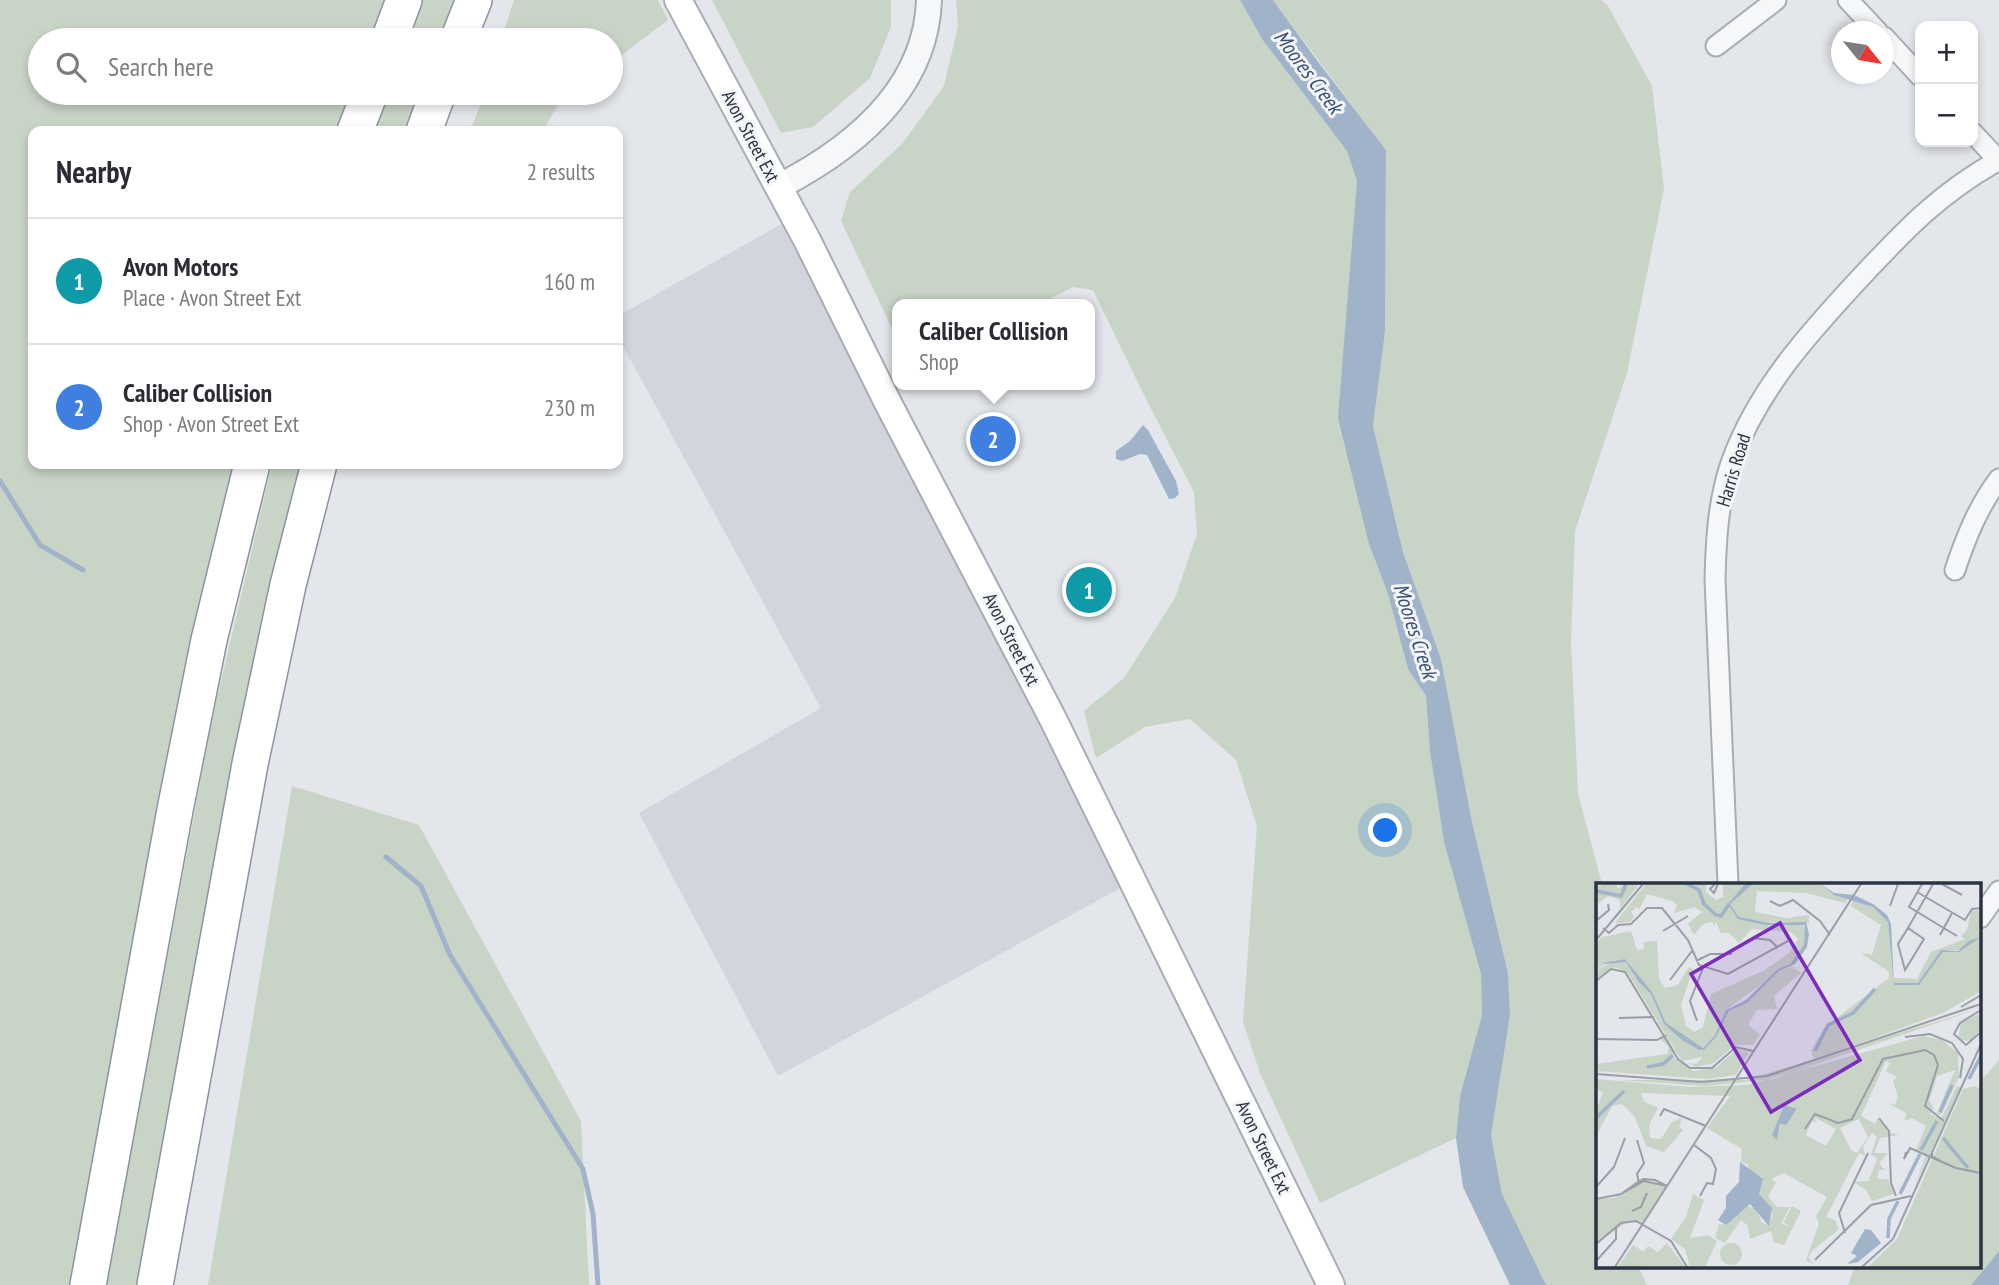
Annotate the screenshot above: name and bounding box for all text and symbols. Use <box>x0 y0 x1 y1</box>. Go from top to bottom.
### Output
north arrow <box>1831 21 1894 84</box>
map controls <box>1915 21 1978 147</box>
button: + <box>1915 21 1978 84</box>
water label: Moores Creek <box>1268 24 1350 121</box>
search box <box>28 28 623 105</box>
icon: search <box>52 48 90 86</box>
text: Search here <box>108 50 214 83</box>
button: − <box>1915 84 1978 147</box>
street label: Avon Street Ext <box>717 86 786 187</box>
text: Nearby <box>56 152 131 191</box>
text: 2 results <box>527 157 595 186</box>
text: Avon Motors <box>123 250 238 283</box>
text: 1 <box>74 267 85 296</box>
text: 160 m <box>544 267 595 296</box>
text: Place · Avon Street Ext <box>123 283 301 312</box>
popup <box>892 299 1095 390</box>
text: Caliber Collision <box>919 314 1068 347</box>
text: Shop <box>919 347 959 376</box>
text: Caliber Collision <box>123 376 272 409</box>
text: 2 <box>74 393 85 422</box>
text: 230 m <box>544 393 595 422</box>
text: Shop · Avon Street Ext <box>123 409 299 438</box>
pin: 2 <box>970 413 1016 465</box>
street label: Harris Road <box>1711 431 1755 509</box>
pin: 1 <box>1066 564 1112 616</box>
water label: Moores Creek <box>1388 580 1444 684</box>
street label: Avon Street Ext <box>978 589 1046 690</box>
your location <box>1368 813 1402 847</box>
inset map <box>1596 883 1982 1268</box>
street label: Avon Street Ext <box>1231 1096 1297 1198</box>

